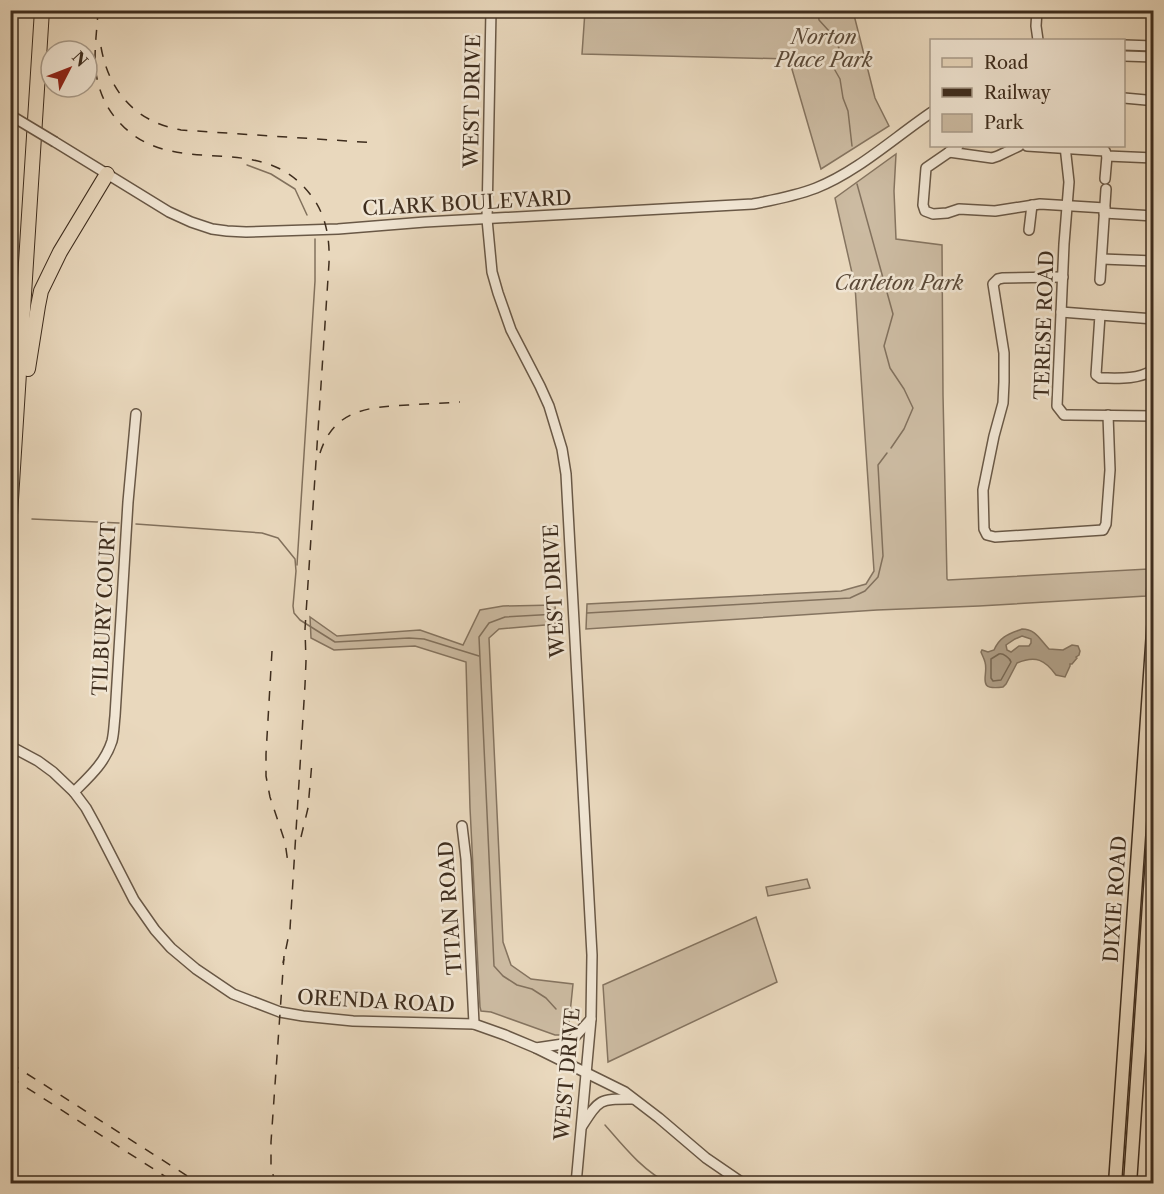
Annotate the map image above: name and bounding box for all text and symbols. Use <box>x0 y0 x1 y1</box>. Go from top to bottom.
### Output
park label: Norton Place Park <box>773 25 873 72</box>
street label: WEST DRIVE <box>459 34 485 169</box>
north arrow <box>39 39 99 99</box>
legend <box>930 39 1125 147</box>
text: N <box>68 47 92 71</box>
text: Road <box>984 52 1029 74</box>
text: Railway <box>984 82 1052 104</box>
text: Park <box>984 112 1025 134</box>
street label: CLARK BOULEVARD <box>362 186 572 220</box>
street label: TERESE ROAD <box>1029 250 1059 400</box>
park label: Carleton Park <box>835 271 964 295</box>
street label: TILBURY COURT <box>87 521 121 697</box>
street label: WEST DRIVE <box>539 524 570 659</box>
street label: DIXIE ROAD <box>1099 835 1131 963</box>
street label: TITAN ROAD <box>433 840 467 976</box>
street label: ORENDA ROAD <box>297 985 455 1017</box>
street label: WEST DRIVE <box>549 1006 585 1143</box>

